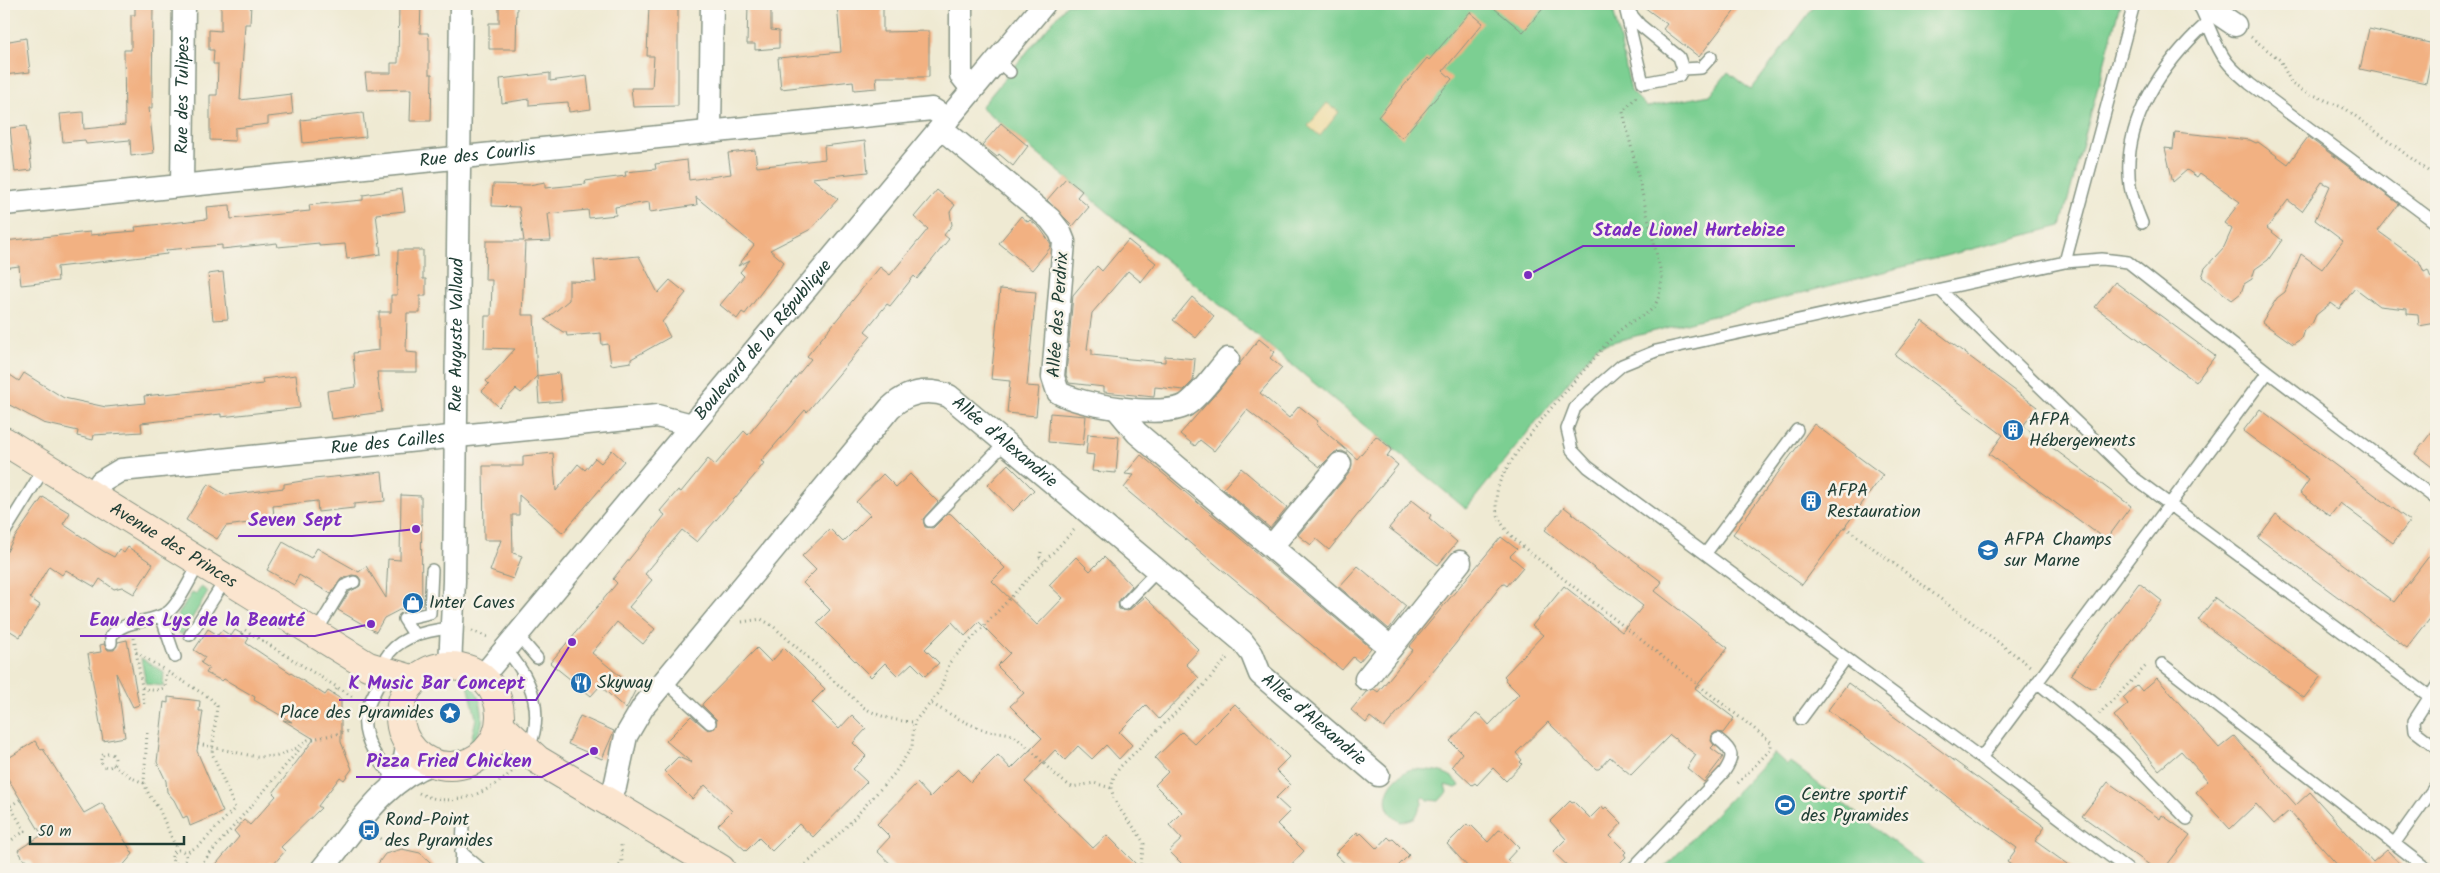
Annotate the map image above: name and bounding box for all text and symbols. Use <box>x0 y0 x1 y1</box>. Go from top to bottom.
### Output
street label: Rue des Tulipes <box>168 36 198 154</box>
street label: Rue des Courlis <box>418 135 537 176</box>
callout: Stade Lionel Hurtebize <box>1583 212 1795 246</box>
text: Stade Lionel Hurtebize <box>1593 216 1785 246</box>
street label: Allée des Perdrix <box>1040 251 1078 379</box>
street label: Boulevard de la République <box>687 253 839 427</box>
street label: Rue Auguste Vallaud <box>442 257 472 412</box>
street label: Allée d'Alexandrie <box>945 389 1064 496</box>
place label: AFPA Hébergements <box>2029 406 2136 456</box>
building icon: AFPA Hébergements <box>2001 418 2025 442</box>
street label: Rue des Cailles <box>329 423 447 463</box>
place label: AFPA Restauration <box>1827 477 1921 527</box>
building icon: AFPA Restauration <box>1799 489 1823 513</box>
street label: Avenue des Princes <box>104 495 243 596</box>
callout: Seven Sept <box>238 502 352 536</box>
text: Seven Sept <box>248 506 342 536</box>
place label: AFPA Champs sur Marne <box>2004 526 2112 576</box>
school or university icon: AFPA Champs sur Marne <box>1976 538 2000 562</box>
place label: Inter Caves <box>429 589 515 618</box>
shop icon: Inter Caves <box>401 591 425 615</box>
callout: Eau des Lys de la Beauté <box>80 602 315 636</box>
text: Eau des Lys de la Beauté <box>90 606 306 636</box>
callout: K Music Bar Concept <box>339 666 536 700</box>
street label: Allée d'Alexandrie <box>1254 666 1373 773</box>
text: K Music Bar Concept <box>349 669 526 699</box>
place label: Skyway <box>597 669 653 698</box>
restaurant icon: Skyway <box>569 671 593 695</box>
place label: Place des Pyramides <box>280 699 434 728</box>
place icon: Place des Pyramides <box>438 701 462 725</box>
callout: Pizza Fried Chicken <box>356 743 542 777</box>
text: Pizza Fried Chicken <box>366 747 532 777</box>
place label: Centre sportif des Pyramides <box>1801 781 1909 831</box>
sports icon: Centre sportif des Pyramides <box>1773 793 1797 817</box>
place label: Rond-Point des Pyramides <box>385 806 493 856</box>
scale bar <box>30 813 184 845</box>
bus stop icon: Rond-Point des Pyramides <box>357 818 381 842</box>
text: 50 m <box>38 820 72 844</box>

